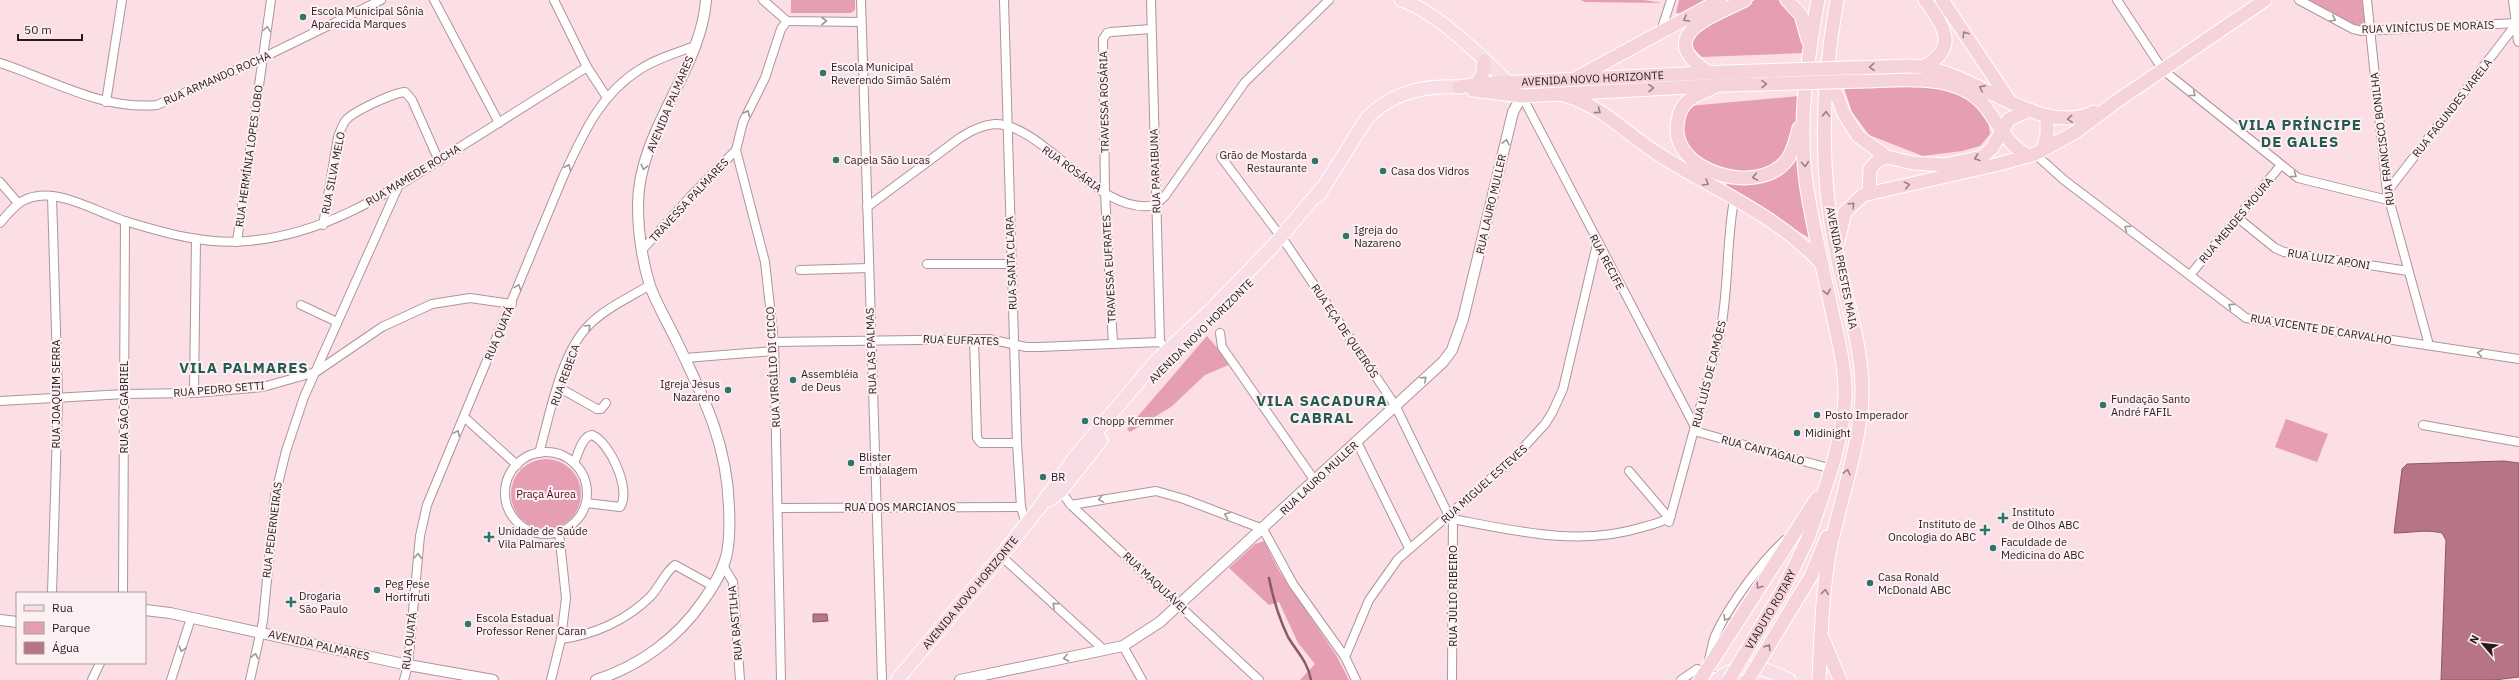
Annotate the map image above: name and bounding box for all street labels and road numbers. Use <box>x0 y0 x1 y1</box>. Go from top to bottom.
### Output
street label: RUA VINÍCIUS DE MORAIS <box>2361 18 2495 36</box>
street label: RUA ARMANDO ROCHA <box>161 48 273 108</box>
street label: TRAVESSA ROSÁRIA <box>1096 51 1112 153</box>
street label: AVENIDA PALMARES <box>643 54 697 154</box>
street label: RUA FAGUNDES VARELA <box>2409 56 2495 160</box>
street label: AVENIDA NOVO HORIZONTE <box>1521 68 1664 89</box>
street label: RUA FRANCISCO BONILHA <box>2367 72 2397 206</box>
street label: RUA HERMÍNIA LOPES LOBO <box>232 84 266 228</box>
street label: RUA PARAIBUNA <box>1147 128 1163 214</box>
street label: RUA SILVA MELO <box>318 130 348 215</box>
street label: RUA MAMEDE ROCHA <box>363 141 463 209</box>
street label: RUA ROSÁRIA <box>1039 143 1105 195</box>
street label: RUA LAURO MULLER <box>1473 153 1509 255</box>
street label: TRAVESSA PALMARES <box>646 155 732 245</box>
street label: RUA MENDES MOURA <box>2196 174 2276 266</box>
street label: AVENIDA PRESTES MAIA <box>1823 206 1861 330</box>
street label: TRAVESSA EUFRATES <box>1099 215 1119 323</box>
street label: RUA SANTA CLARA <box>1002 216 1020 310</box>
street label: RUA RECIFE <box>1586 232 1628 292</box>
street label: RUA LUIZ APONI <box>2287 246 2371 272</box>
street label: AVENIDA NOVO HORIZONTE <box>1146 276 1256 386</box>
street label: RUA EÇA DE QUEIRÓS <box>1308 281 1382 381</box>
street label: RUA QUATÁ <box>481 304 517 362</box>
street label: RUA VIRGÍLIO DI CICCO <box>763 306 783 428</box>
street label: RUA LAS PALMAS <box>862 307 880 395</box>
street label: RUA VICENTE DE CARVALHO <box>2249 311 2393 347</box>
street label: RUA LUÍS DE CAMÕES <box>1689 319 1729 429</box>
street label: RUA EUFRATES <box>923 332 999 348</box>
street label: RUA JOAQUIM SERRA <box>49 339 63 449</box>
street label: RUA REBECA <box>547 342 583 408</box>
street label: RUA SÃO GABRIEL <box>117 360 131 453</box>
street label: RUA PEDRO SETTI <box>173 378 265 400</box>
street label: RUA CANTAGALO <box>1720 432 1806 468</box>
street label: RUA LAURO MULLER <box>1277 438 1361 518</box>
street label: RUA MIGUEL ESTEVES <box>1438 441 1530 527</box>
street label: RUA PEDERNEIRAS <box>259 481 285 579</box>
street label: RUA DOS MARCIANOS <box>844 500 956 514</box>
street label: AVENIDA NOVO HORIZONTE <box>919 533 1021 652</box>
street label: RUA JÚLIO RIBEIRO <box>1446 545 1460 647</box>
street label: RUA MAQUIÁVEL <box>1120 549 1192 617</box>
street label: VIADUTO ROTARY <box>1742 567 1799 652</box>
street label: RUA BASTILHA <box>725 585 745 661</box>
street label: RUA QUATÁ <box>399 611 419 671</box>
street label: AVENIDA PALMARES <box>267 627 371 663</box>

